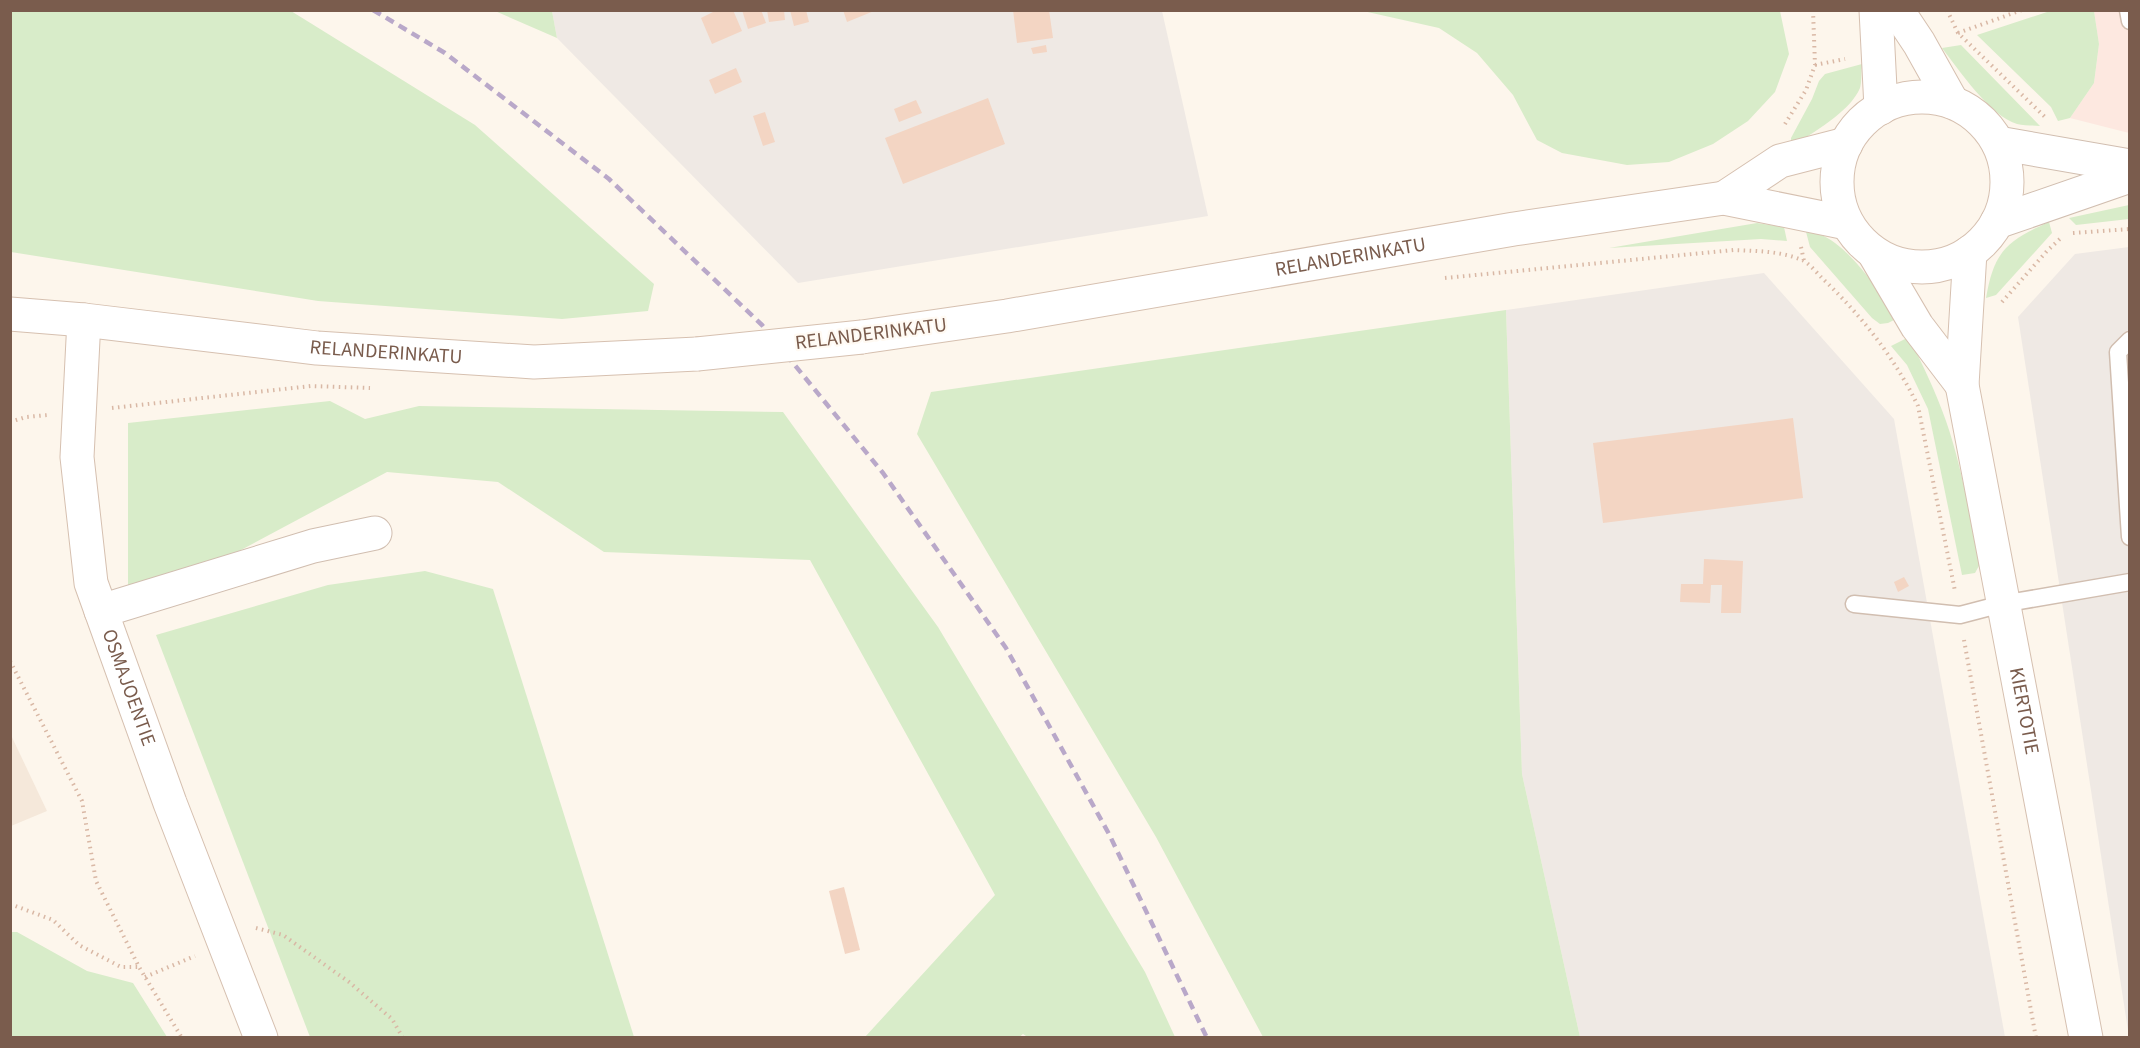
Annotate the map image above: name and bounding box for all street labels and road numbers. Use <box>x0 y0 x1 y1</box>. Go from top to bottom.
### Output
street label: RELANDERINKATU <box>1273 230 1428 284</box>
street label: RELANDERINKATU <box>794 311 948 357</box>
street label: RELANDERINKATU <box>308 333 463 371</box>
street label: OSMAJOENTIE <box>95 625 162 750</box>
street label: KIERTOTIE <box>2002 665 2046 757</box>

